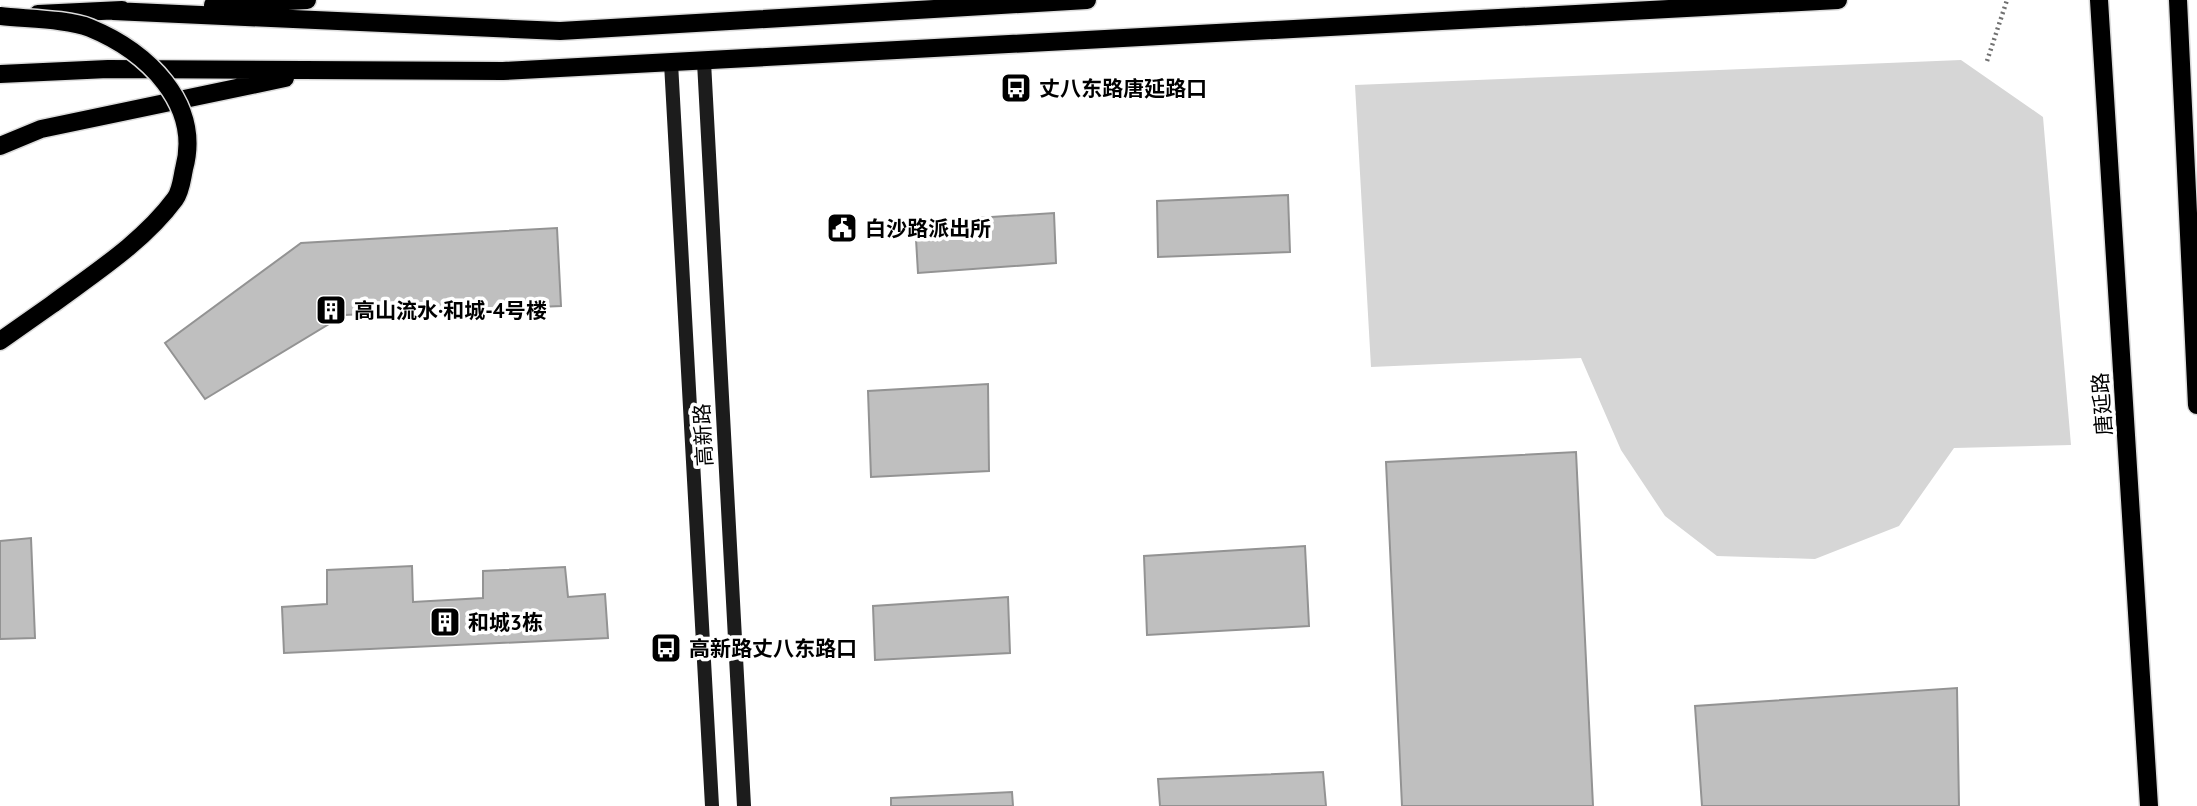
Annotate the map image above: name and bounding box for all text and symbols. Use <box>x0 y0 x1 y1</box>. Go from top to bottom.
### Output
bus stop icon: 丈八东路唐延路口 <box>999 71 1033 105</box>
place label: 丈八东路唐延路口 <box>1039 75 1207 102</box>
public building icon: 白沙路派出所 <box>825 211 859 245</box>
place label: 白沙路派出所 <box>865 215 991 242</box>
building icon: 高山流水·和城-4号楼 <box>314 293 348 327</box>
place label: 高山流水·和城-4号楼 <box>354 297 547 324</box>
street label: 唐延路 <box>2086 372 2118 436</box>
street label: 高新路 <box>688 403 718 467</box>
building icon: 和城3栋 <box>428 605 462 639</box>
place label: 和城3栋 <box>468 609 543 636</box>
bus stop icon: 高新路丈八东路口 <box>649 631 683 665</box>
place label: 高新路丈八东路口 <box>689 635 857 662</box>

